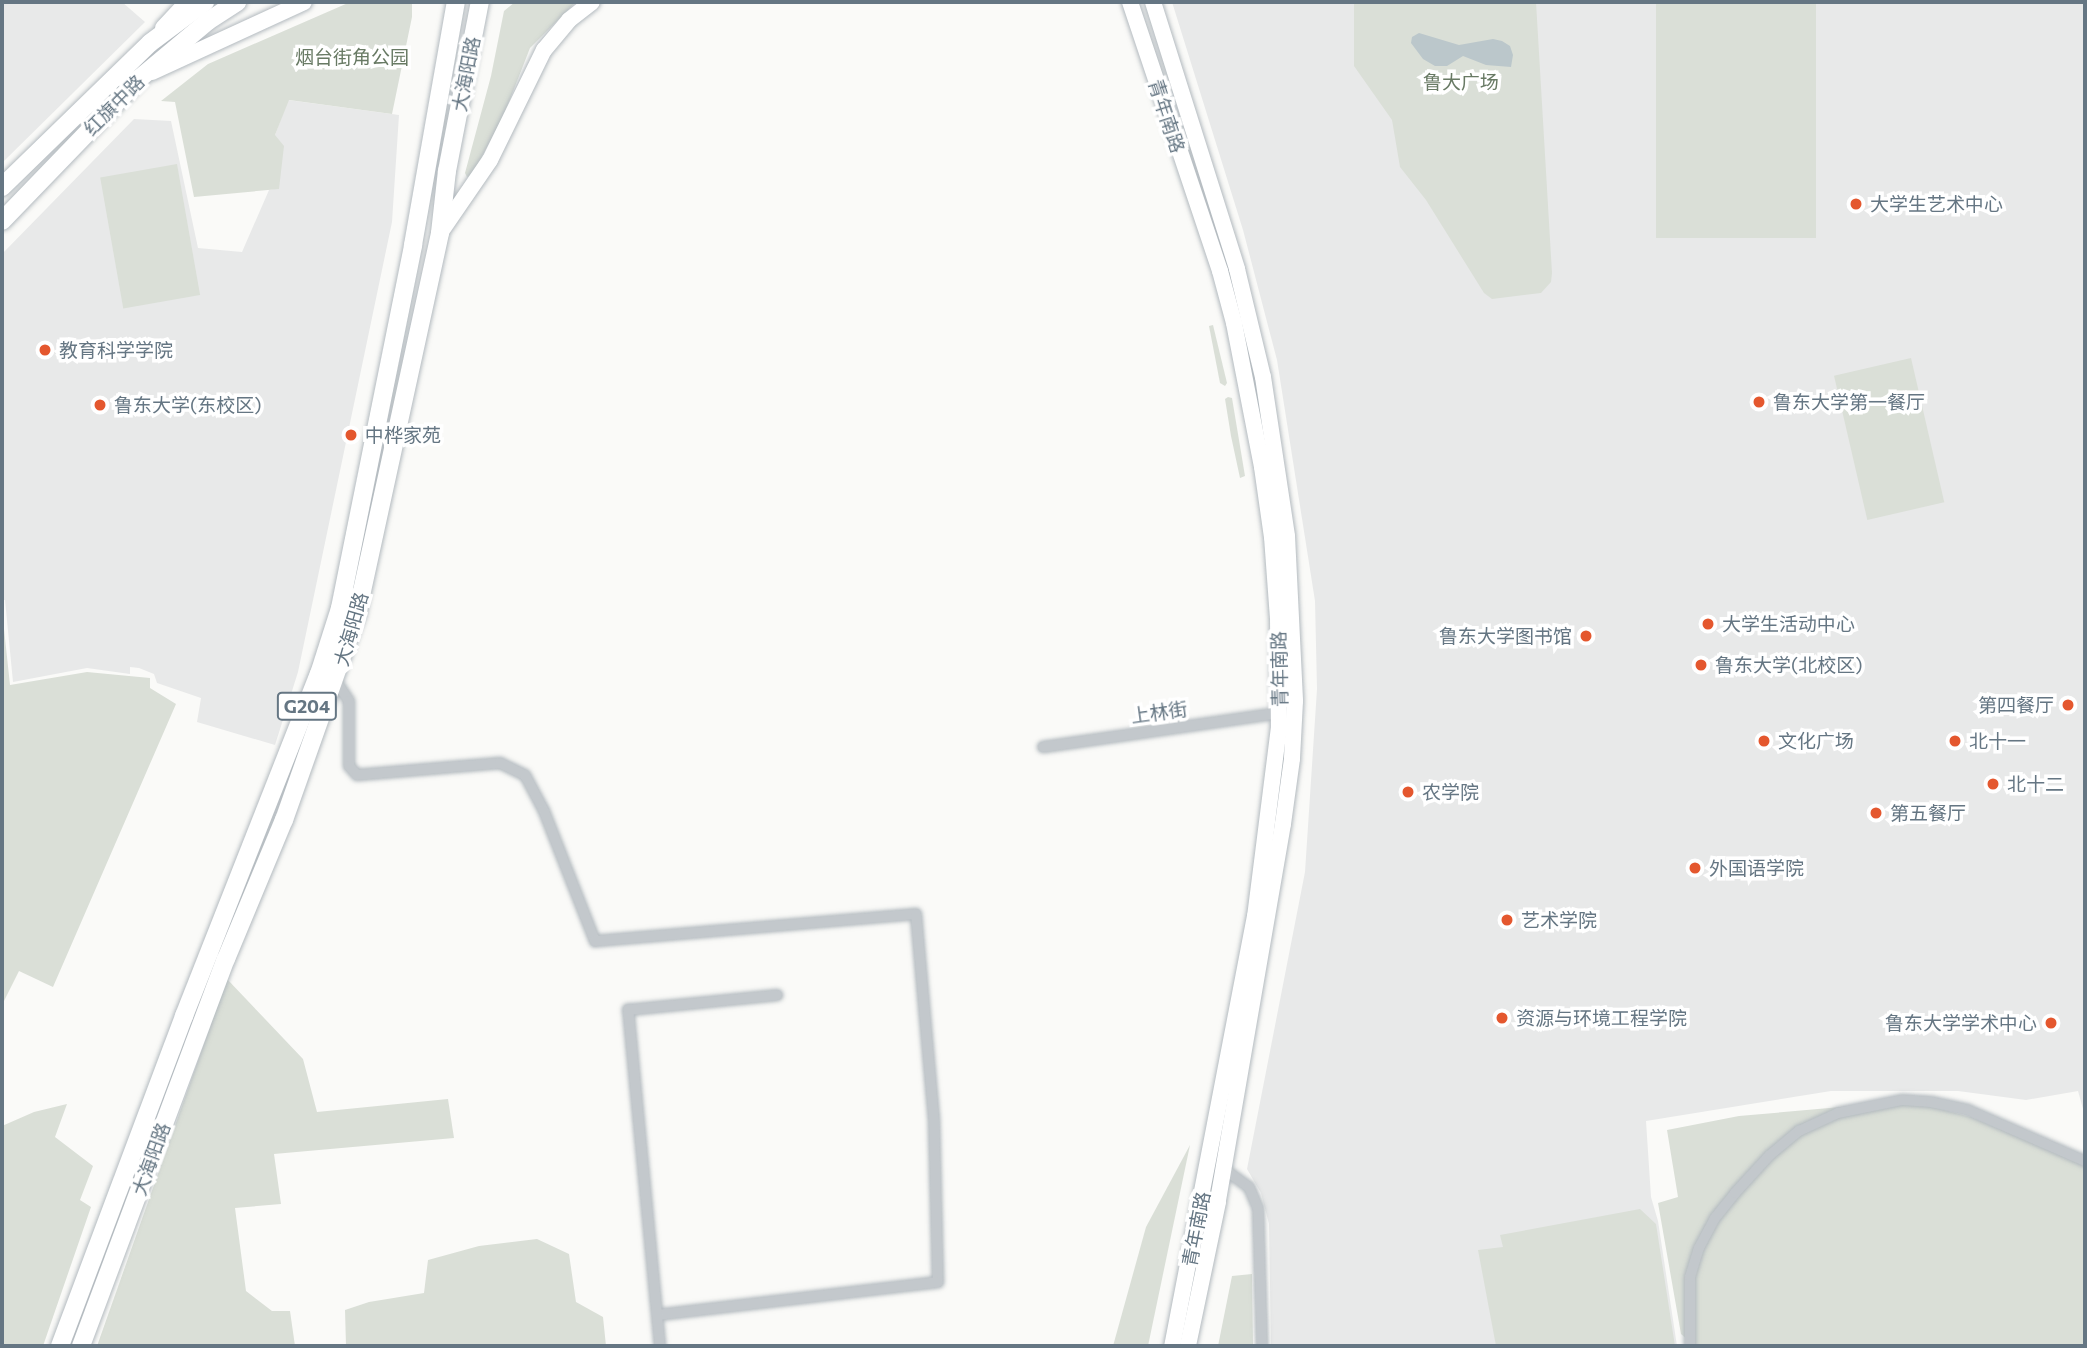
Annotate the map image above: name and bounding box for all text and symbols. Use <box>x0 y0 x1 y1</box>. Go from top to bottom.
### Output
street label: 大海阳路 <box>448 35 484 113</box>
park label: 烟台街角公园 <box>295 46 409 68</box>
street label: 红旗中路 <box>79 70 149 140</box>
park label: 鲁大广场 <box>1423 71 1499 93</box>
street label: 青年南路 <box>1144 76 1190 156</box>
place label: 大学生艺术中心 <box>1870 193 2003 215</box>
marker: 大学生艺术中心 <box>1848 196 1864 212</box>
place label: 教育科学学院 <box>59 339 173 361</box>
marker: 教育科学学院 <box>37 342 53 358</box>
place label: 鲁东大学第一餐厅 <box>1773 391 1925 413</box>
place label: 鲁东大学(东校区) <box>114 394 262 416</box>
marker: 鲁东大学第一餐厅 <box>1751 394 1767 410</box>
marker: 鲁东大学(东校区) <box>92 397 108 413</box>
place label: 中桦家苑 <box>365 424 441 446</box>
marker: 中桦家苑 <box>343 427 359 443</box>
street label: 大海阳路 <box>330 589 372 669</box>
place label: 大学生活动中心 <box>1722 613 1855 635</box>
marker: 大学生活动中心 <box>1700 616 1716 632</box>
place label: 鲁东大学图书馆 <box>1439 625 1572 647</box>
marker: 鲁东大学图书馆 <box>1578 628 1594 644</box>
street label: 青年南路 <box>1267 631 1291 707</box>
place label: 鲁东大学(北校区) <box>1715 654 1863 676</box>
marker: 鲁东大学(北校区) <box>1693 657 1709 673</box>
road number: G204 <box>276 692 338 720</box>
place label: 第四餐厅 <box>1978 694 2054 716</box>
street label: 上林街 <box>1129 697 1189 727</box>
marker: 第四餐厅 <box>2060 697 2076 713</box>
place label: 文化广场 <box>1778 730 1854 752</box>
place label: 北十一 <box>1969 730 2026 752</box>
marker: 文化广场 <box>1756 733 1772 749</box>
marker: 北十一 <box>1947 733 1963 749</box>
place label: 北十二 <box>2007 773 2064 795</box>
marker: 北十二 <box>1985 776 2001 792</box>
place label: 农学院 <box>1422 781 1479 803</box>
marker: 农学院 <box>1400 784 1416 800</box>
place label: 第五餐厅 <box>1890 802 1966 824</box>
marker: 第五餐厅 <box>1868 805 1884 821</box>
place label: 外国语学院 <box>1709 857 1804 879</box>
marker: 外国语学院 <box>1687 860 1703 876</box>
place label: 艺术学院 <box>1521 909 1597 931</box>
marker: 艺术学院 <box>1499 912 1515 928</box>
place label: 资源与环境工程学院 <box>1516 1007 1687 1029</box>
marker: 资源与环境工程学院 <box>1494 1010 1510 1026</box>
place label: 鲁东大学学术中心 <box>1885 1012 2037 1034</box>
marker: 鲁东大学学术中心 <box>2043 1015 2059 1031</box>
street label: 大海阳路 <box>127 1119 175 1199</box>
street label: 青年南路 <box>1178 1190 1214 1268</box>

